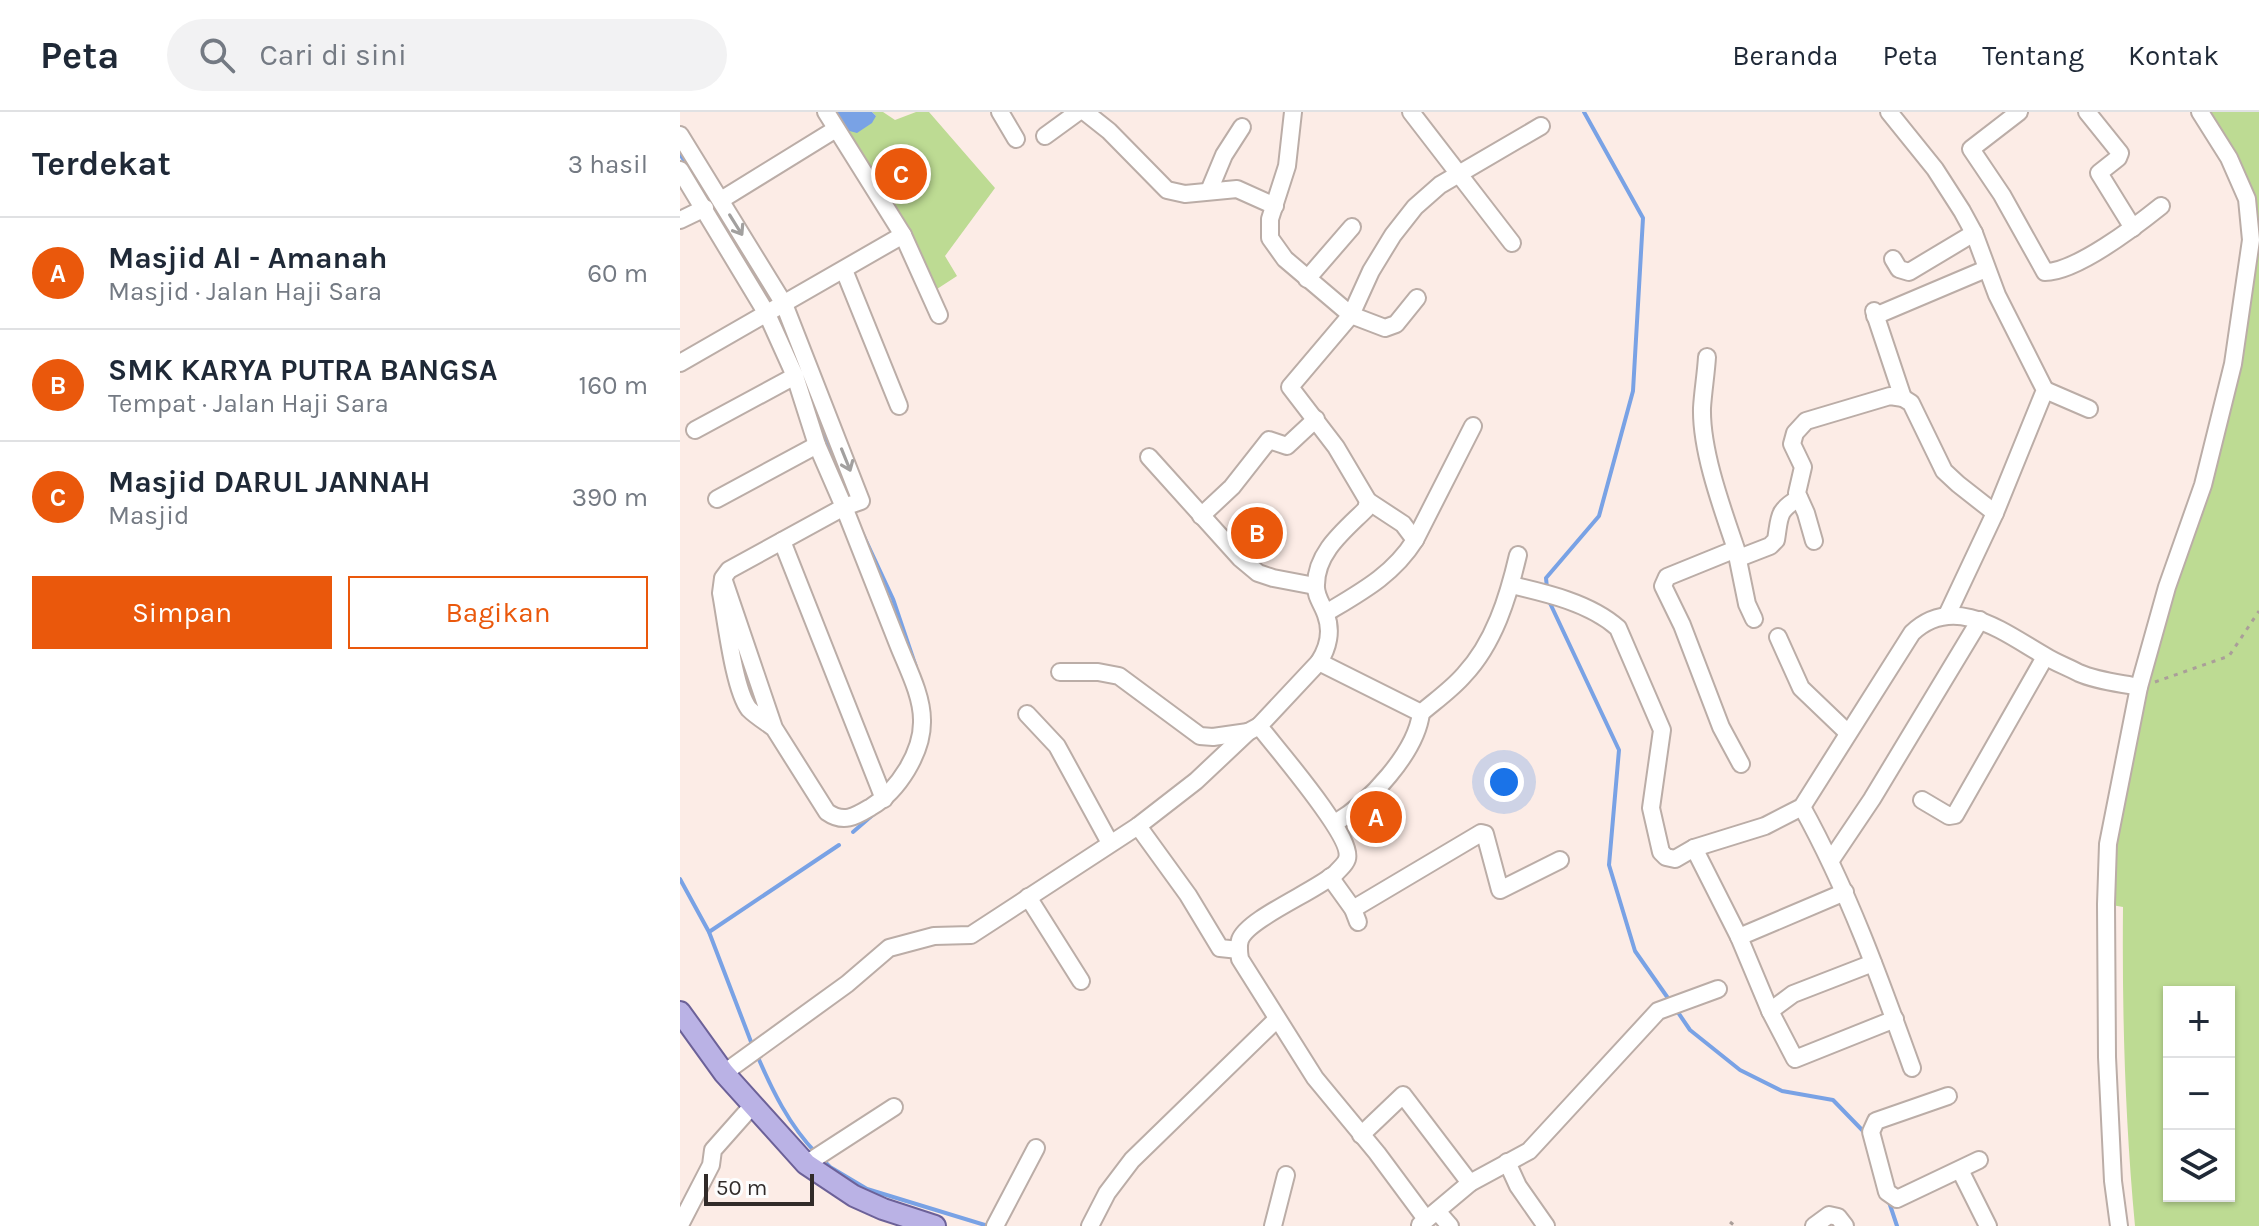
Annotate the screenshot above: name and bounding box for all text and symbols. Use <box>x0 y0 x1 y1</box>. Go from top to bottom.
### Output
search box <box>167 19 727 91</box>
text: Peta <box>40 33 119 78</box>
icon: search <box>195 33 239 77</box>
text: Cari di sini <box>259 37 407 73</box>
text: Beranda <box>1732 39 1838 72</box>
text: Peta <box>1882 39 1938 72</box>
text: Tentang <box>1982 39 2084 72</box>
text: Kontak <box>2128 39 2219 72</box>
text: Terdekat <box>32 144 171 184</box>
pin: C <box>875 144 927 204</box>
text: 3 hasil <box>568 149 648 180</box>
one-way arrow <box>728 213 744 236</box>
text: Masjid Al - Amanah <box>108 240 388 276</box>
text: A <box>50 258 66 289</box>
text: 60 m <box>587 258 648 289</box>
text: Masjid · Jalan Haji Sara <box>108 276 382 307</box>
text: SMK KARYA PUTRA BANGSA <box>108 352 498 388</box>
text: B <box>50 370 66 401</box>
text: 160 m <box>579 370 648 401</box>
text: Tempat · Jalan Haji Sara <box>108 388 389 419</box>
one-way arrow <box>840 447 855 472</box>
text: Masjid DARUL JANNAH <box>108 464 430 500</box>
text: C <box>50 482 66 513</box>
text: 390 m <box>572 482 648 513</box>
text: Masjid <box>108 500 189 531</box>
pin: B <box>1231 503 1283 563</box>
button: Simpan <box>32 576 332 649</box>
button: Bagikan <box>348 576 648 649</box>
your location <box>1484 762 1524 802</box>
pin: A <box>1350 787 1402 847</box>
map controls <box>2163 986 2235 1202</box>
button: + <box>2163 986 2235 1058</box>
button: − <box>2163 1058 2235 1130</box>
button: layers <box>2163 1130 2235 1202</box>
scale bar <box>704 1170 814 1206</box>
text: 50 m <box>716 1175 767 1201</box>

